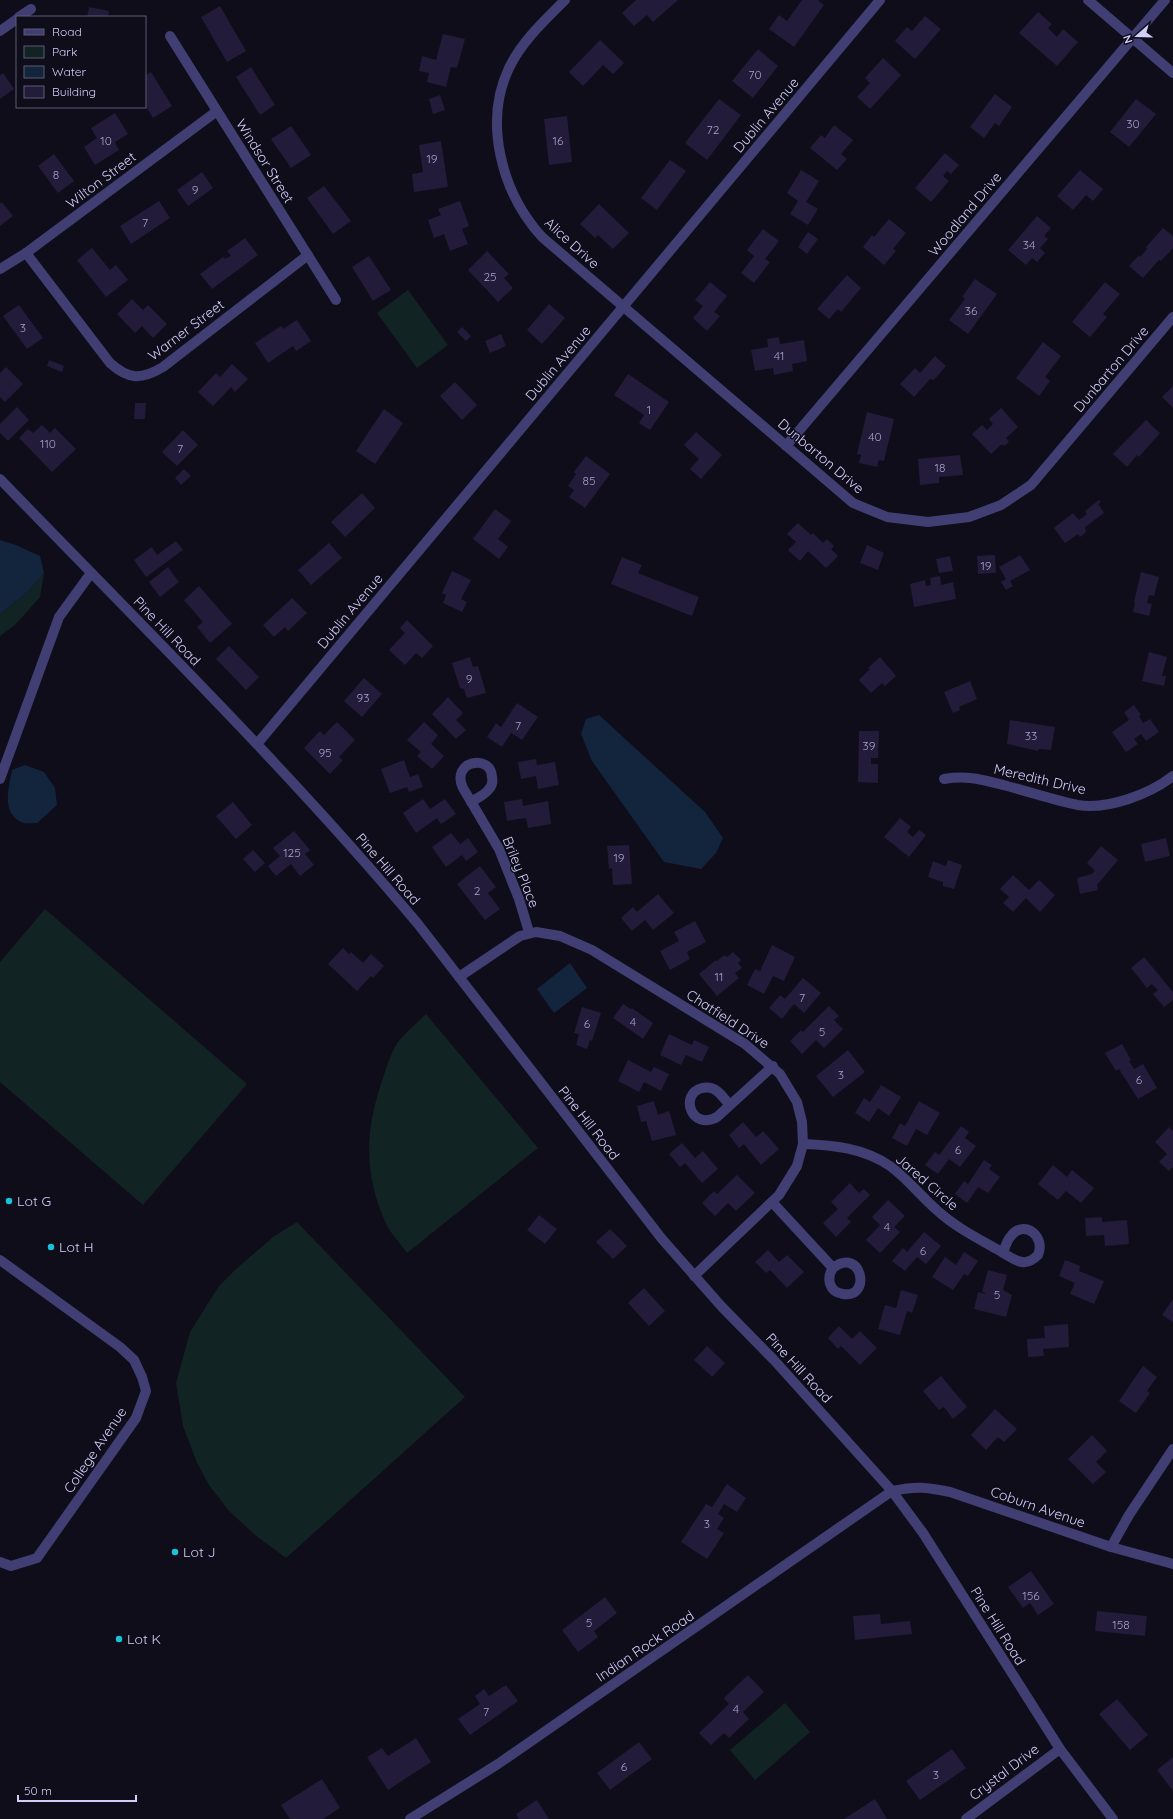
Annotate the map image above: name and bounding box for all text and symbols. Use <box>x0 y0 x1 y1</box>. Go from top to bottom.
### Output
legend <box>16 16 146 108</box>
north arrow <box>1117 16 1157 56</box>
text: Road <box>52 24 82 39</box>
text: N <box>1120 33 1136 46</box>
text: Park <box>52 44 77 59</box>
text: Water <box>52 64 87 79</box>
house number: 70 <box>748 67 762 82</box>
street label: Dublin Avenue <box>729 74 803 156</box>
text: Building <box>52 84 96 99</box>
street label: Windsor Street <box>232 116 298 207</box>
house number: 30 <box>1126 116 1140 131</box>
house number: 72 <box>707 122 720 137</box>
house number: 10 <box>100 133 112 148</box>
house number: 16 <box>553 133 564 148</box>
street label: Wilton Street <box>62 148 140 212</box>
house number: 19 <box>426 151 438 166</box>
house number: 8 <box>53 167 59 182</box>
street label: Woodland Drive <box>925 168 1006 260</box>
house number: 9 <box>192 182 199 197</box>
street label: Alice Drive <box>541 214 603 272</box>
house number: 7 <box>142 215 148 230</box>
house number: 34 <box>1023 237 1035 252</box>
house number: 25 <box>483 269 497 284</box>
street label: Warner Street <box>144 295 228 364</box>
house number: 36 <box>965 303 978 318</box>
house number: 3 <box>20 320 26 335</box>
street label: Dublin Avenue <box>521 322 595 404</box>
street label: Dunbarton Drive <box>1070 322 1152 416</box>
house number: 41 <box>774 348 784 363</box>
house number: 1 <box>647 402 651 417</box>
street label: Dunbarton Drive <box>774 415 868 497</box>
house number: 40 <box>868 429 882 444</box>
house number: 110 <box>40 436 56 451</box>
house number: 7 <box>177 441 183 456</box>
house number: 18 <box>935 460 945 475</box>
house number: 85 <box>582 473 596 488</box>
house number: 19 <box>980 558 992 573</box>
street label: Dublin Avenue <box>313 570 387 652</box>
street label: Pine Hill Road <box>130 593 204 669</box>
house number: 9 <box>466 671 473 686</box>
house number: 93 <box>357 690 369 705</box>
house number: 7 <box>515 718 521 733</box>
house number: 33 <box>1025 728 1037 743</box>
house number: 39 <box>863 738 876 753</box>
house number: 95 <box>318 745 332 760</box>
street label: Meredith Drive <box>992 760 1088 798</box>
street label: Pine Hill Road <box>352 829 424 909</box>
street label: Briley Place <box>499 834 544 910</box>
house number: 125 <box>283 845 301 860</box>
house number: 19 <box>613 850 625 865</box>
house number: 2 <box>474 883 481 898</box>
house number: 11 <box>715 969 723 984</box>
street label: Chatfield Drive <box>683 985 773 1053</box>
house number: 7 <box>799 990 805 1005</box>
house number: 4 <box>630 1014 636 1029</box>
house number: 6 <box>584 1016 591 1031</box>
house number: 5 <box>819 1024 825 1039</box>
house number: 3 <box>838 1067 844 1082</box>
house number: 6 <box>1136 1072 1143 1087</box>
street label: Pine Hill Road <box>554 1082 624 1164</box>
house number: 6 <box>955 1142 962 1157</box>
street label: Jared Circle <box>892 1150 962 1214</box>
place label: Lot G <box>17 1192 51 1210</box>
marker: Lot G <box>4 1196 14 1206</box>
house number: 4 <box>884 1219 890 1234</box>
place label: Lot H <box>59 1238 94 1256</box>
marker: Lot H <box>46 1242 56 1252</box>
house number: 6 <box>920 1243 927 1258</box>
house number: 5 <box>994 1287 1000 1302</box>
street label: Pine Hill Road <box>762 1329 836 1407</box>
street label: College Avenue <box>60 1404 130 1496</box>
street label: Coburn Avenue <box>988 1482 1088 1532</box>
house number: 3 <box>704 1516 710 1531</box>
place label: Lot J <box>183 1543 215 1561</box>
marker: Lot J <box>170 1547 180 1557</box>
street label: Pine Hill Road <box>967 1583 1029 1669</box>
house number: 156 <box>1022 1588 1040 1603</box>
street label: Indian Rock Road <box>592 1607 698 1685</box>
house number: 5 <box>586 1615 592 1630</box>
house number: 158 <box>1112 1617 1130 1632</box>
place label: Lot K <box>127 1630 161 1648</box>
marker: Lot K <box>114 1634 124 1644</box>
house number: 4 <box>733 1701 739 1716</box>
house number: 7 <box>483 1704 489 1719</box>
street label: Crystal Drive <box>965 1740 1043 1804</box>
house number: 6 <box>621 1759 628 1774</box>
house number: 3 <box>933 1767 939 1782</box>
scale bar <box>18 1777 136 1803</box>
text: 50 m <box>24 1783 52 1798</box>

